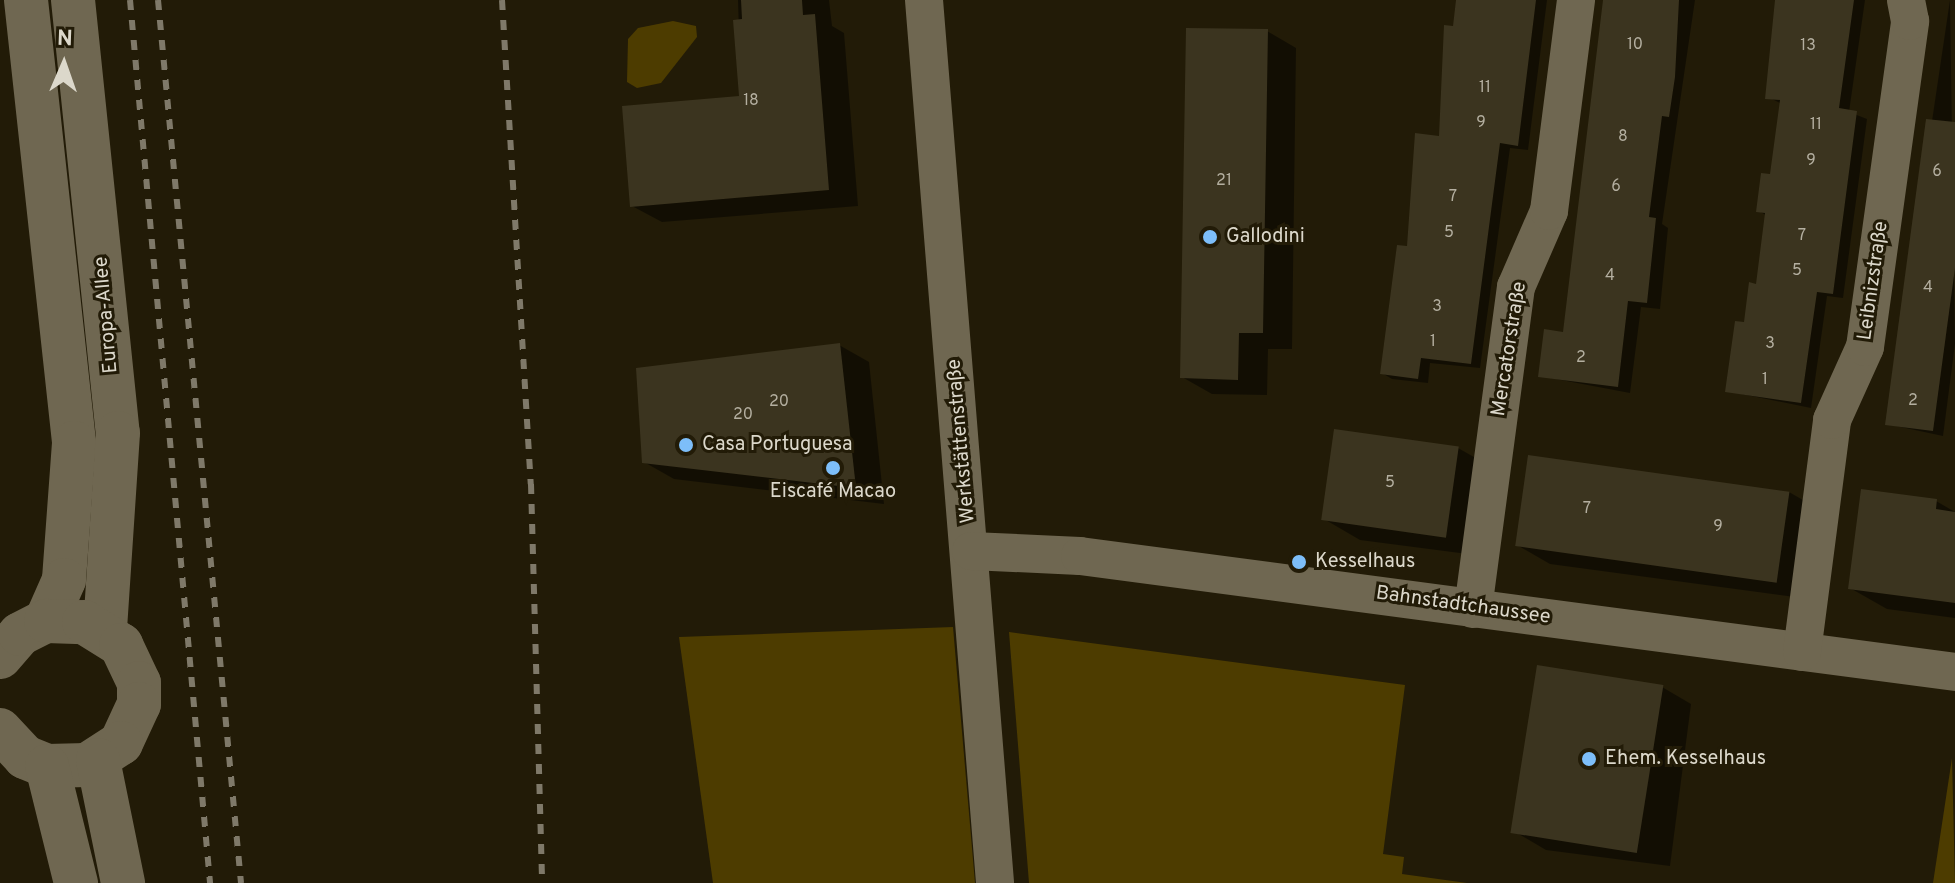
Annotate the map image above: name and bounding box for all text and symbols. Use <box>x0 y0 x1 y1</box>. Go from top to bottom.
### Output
north arrow <box>24 24 104 104</box>
text: N <box>56 26 73 53</box>
house number: 10 <box>1627 35 1643 55</box>
house number: 13 <box>1800 36 1816 56</box>
house number: 11 <box>1479 78 1491 98</box>
house number: 18 <box>743 91 759 111</box>
house number: 9 <box>1476 113 1486 133</box>
house number: 11 <box>1810 115 1822 135</box>
house number: 8 <box>1618 127 1628 147</box>
house number: 9 <box>1806 151 1816 171</box>
house number: 6 <box>1932 162 1942 182</box>
house number: 21 <box>1216 171 1232 191</box>
house number: 6 <box>1611 177 1621 197</box>
house number: 7 <box>1449 187 1457 207</box>
street label: Leibnizstraße <box>1854 220 1894 342</box>
house number: 5 <box>1444 223 1454 243</box>
place label: Gallodini <box>1226 225 1305 249</box>
house number: 7 <box>1798 226 1806 246</box>
marker: Gallodini <box>1201 228 1219 246</box>
street label: Europa-Allee <box>90 255 124 375</box>
house number: 5 <box>1792 261 1802 281</box>
house number: 4 <box>1605 266 1615 286</box>
house number: 4 <box>1923 278 1933 298</box>
street label: Mercatorstraße <box>1488 280 1532 418</box>
house number: 3 <box>1432 297 1442 317</box>
house number: 1 <box>1430 332 1436 352</box>
house number: 3 <box>1765 334 1775 354</box>
house number: 2 <box>1576 348 1586 368</box>
street label: Werkstättenstraße <box>943 358 981 524</box>
house number: 1 <box>1762 370 1768 390</box>
house number: 2 <box>1908 391 1918 411</box>
house number: 20 <box>769 392 789 412</box>
house number: 20 <box>733 405 753 425</box>
place label: Casa Portuguesa <box>702 433 853 457</box>
marker: Casa Portuguesa <box>677 436 695 454</box>
marker: Eiscafé Macao <box>824 459 842 477</box>
house number: 5 <box>1385 473 1395 493</box>
place label: Eiscafé Macao <box>770 480 896 504</box>
house number: 7 <box>1583 499 1591 519</box>
house number: 9 <box>1713 517 1723 537</box>
place label: Kesselhaus <box>1315 550 1415 574</box>
marker: Kesselhaus <box>1290 553 1308 571</box>
street label: Bahnstadtchaussee <box>1374 582 1552 630</box>
place label: Ehem. Kesselhaus <box>1605 747 1766 771</box>
marker: Ehem. Kesselhaus <box>1580 750 1598 768</box>

